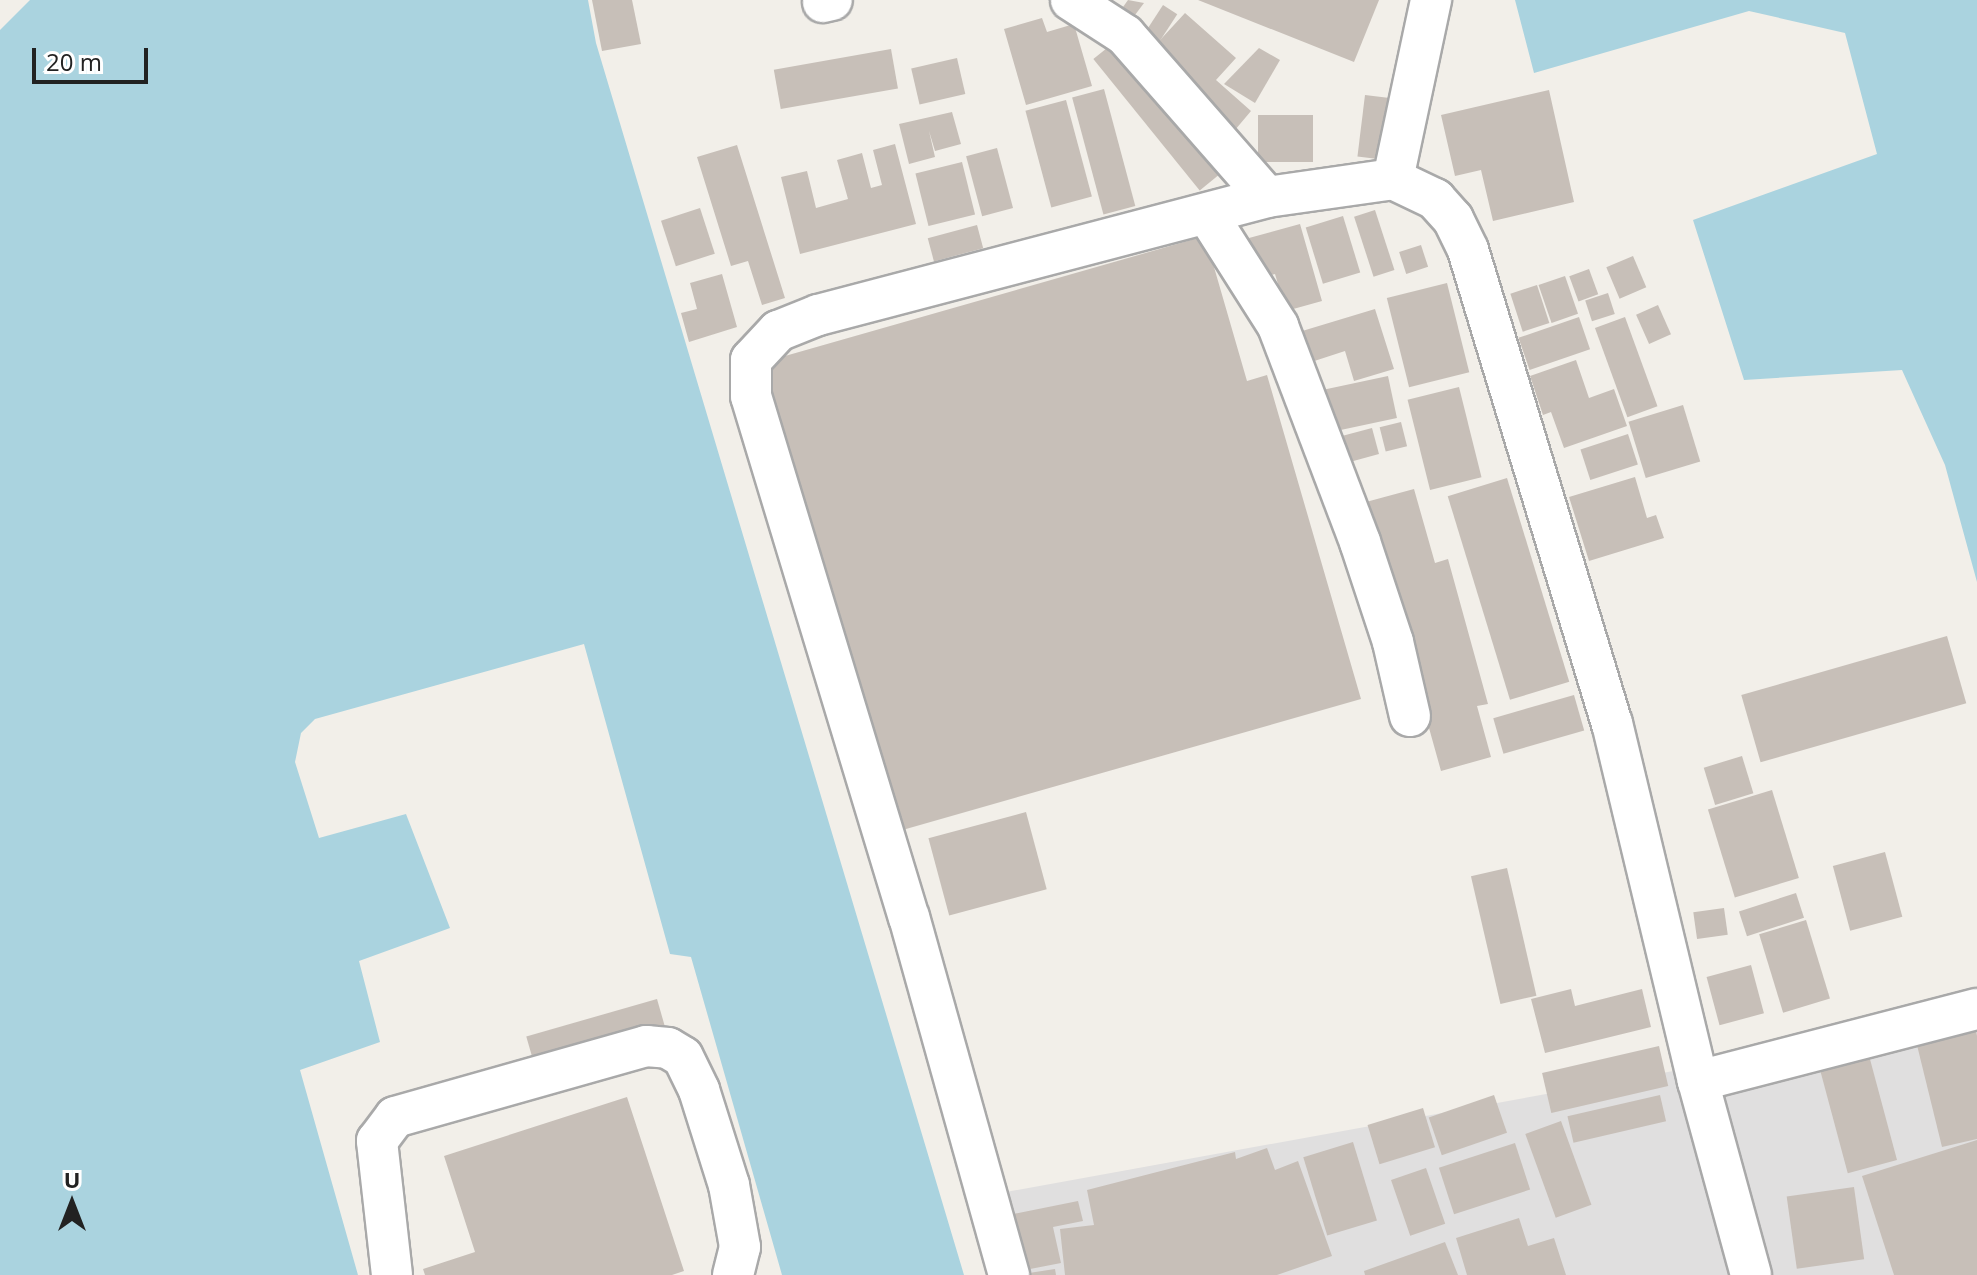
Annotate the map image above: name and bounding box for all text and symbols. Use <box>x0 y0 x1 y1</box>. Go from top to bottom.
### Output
scale bar <box>36 32 152 82</box>
text: 20 m <box>46 45 102 78</box>
north arrow <box>32 1163 112 1243</box>
text: U <box>64 1164 80 1194</box>

